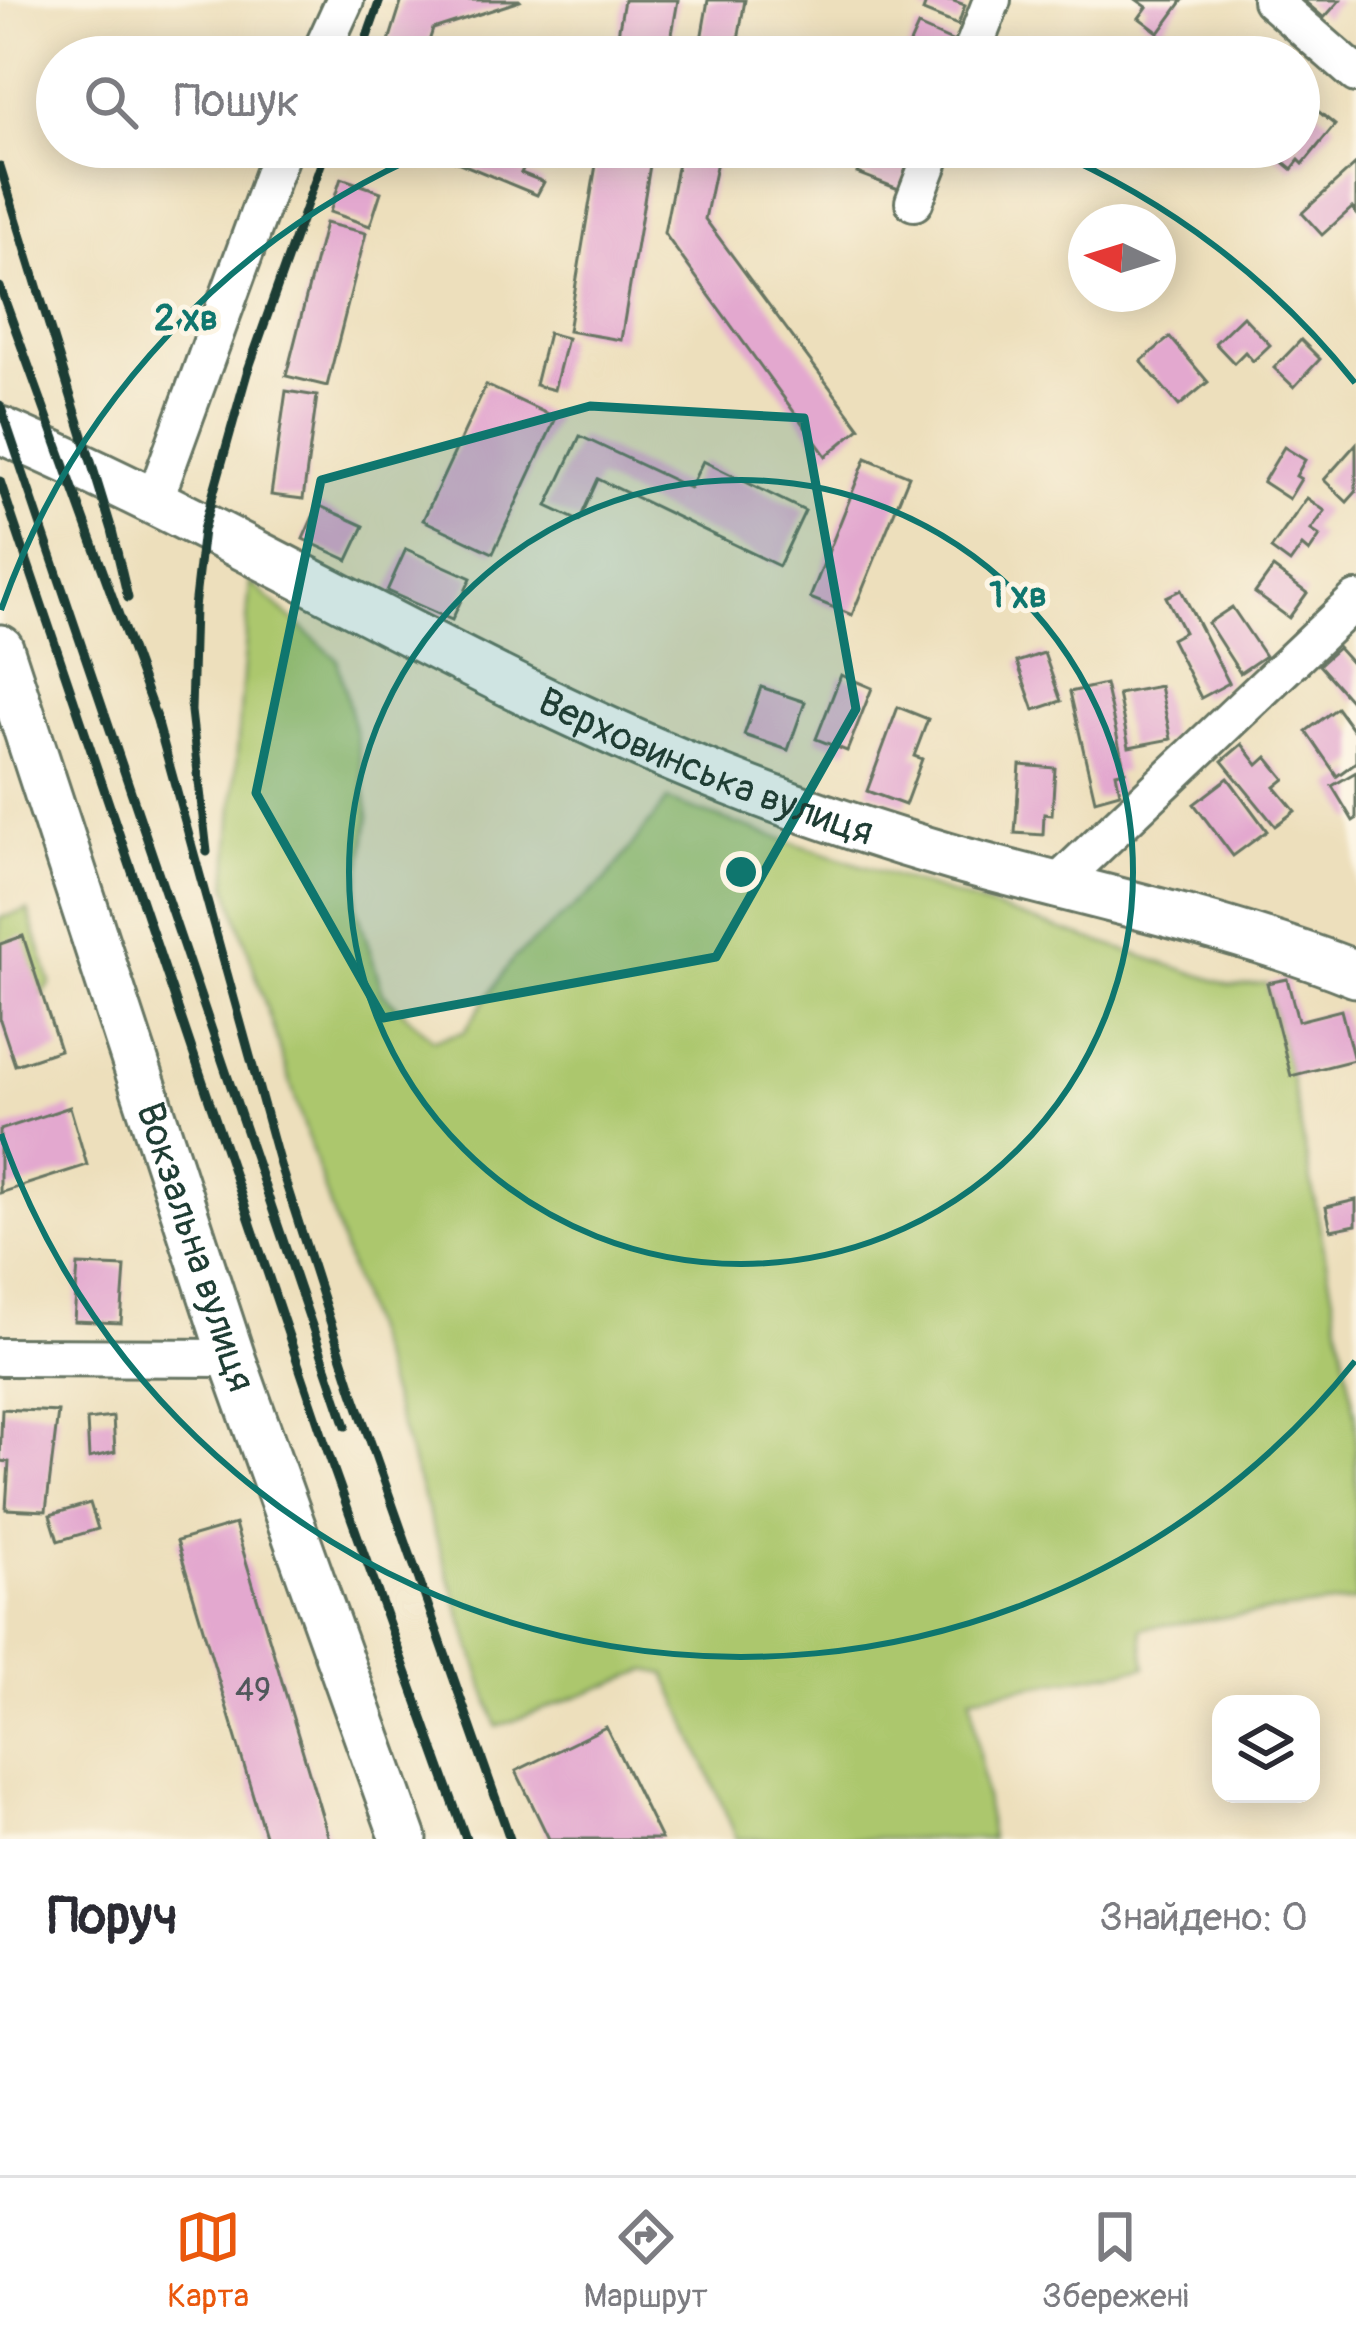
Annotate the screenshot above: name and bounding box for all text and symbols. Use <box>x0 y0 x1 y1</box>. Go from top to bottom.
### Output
search box <box>36 36 1320 168</box>
icon: search <box>78 69 144 135</box>
text: Пошук <box>174 74 299 130</box>
north arrow <box>1068 204 1176 312</box>
text: 2 хв <box>154 296 218 341</box>
text: 1 хв <box>989 573 1047 618</box>
street label: Верховинська вулиця <box>531 677 880 856</box>
centre of rings <box>720 851 762 893</box>
street label: Вокзальна вулиця <box>126 1096 266 1398</box>
house number: 49 <box>235 1670 271 1711</box>
map controls <box>1212 1695 1320 1803</box>
button: layers <box>1212 1695 1320 1803</box>
text: Поруч <box>48 1885 178 1949</box>
text: Знайдено: 0 <box>1100 1893 1308 1942</box>
tab: Карта <box>167 2204 249 2317</box>
tab: Маршрут <box>583 2204 708 2317</box>
tab: Збережені <box>1042 2204 1189 2317</box>

